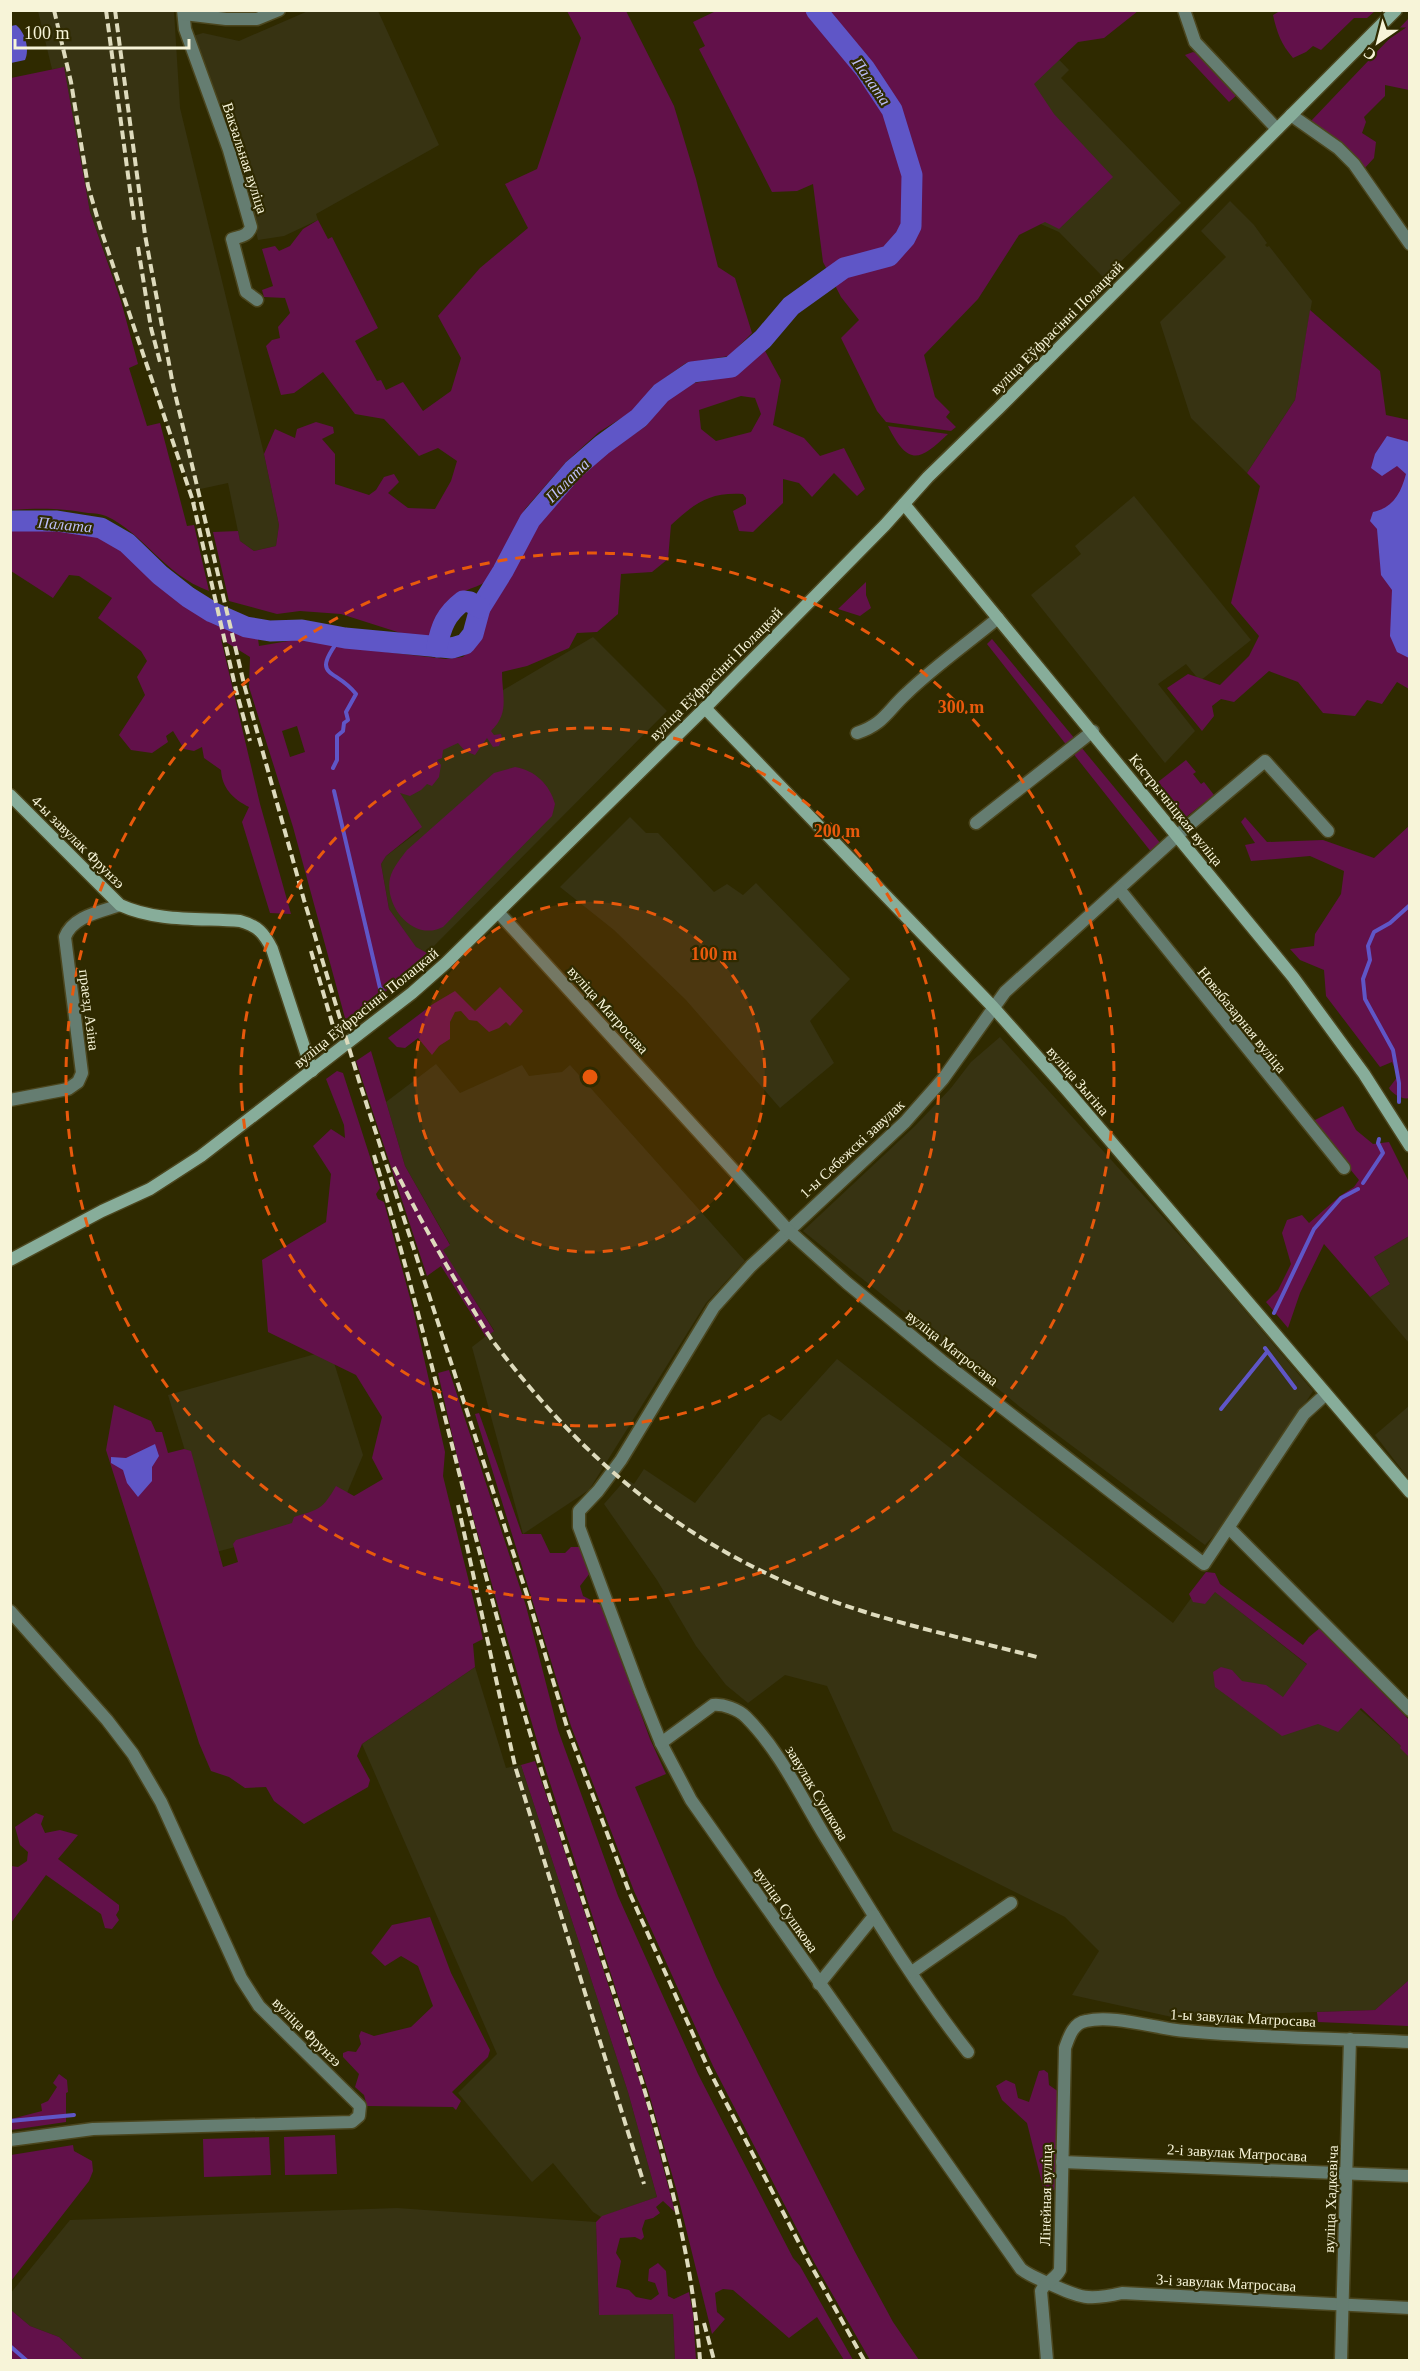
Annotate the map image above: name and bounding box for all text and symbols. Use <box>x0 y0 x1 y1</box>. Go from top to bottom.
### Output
scale bar <box>15 12 189 50</box>
north arrow <box>1348 12 1408 72</box>
text: 100 m <box>24 23 70 43</box>
text: С <box>1360 44 1379 64</box>
water label: Палата <box>848 53 894 108</box>
street label: Вакзальная вуліца <box>219 100 271 216</box>
street label: вуліца Еўфрасінні Полацкай <box>987 258 1127 398</box>
water label: Палата <box>541 455 593 506</box>
water label: Палата <box>36 514 93 535</box>
street label: вуліца Еўфрасінні Полацкай <box>646 604 786 744</box>
text: 300 m <box>938 697 984 717</box>
street label: Кастрычніцкая вуліца <box>1126 751 1226 869</box>
street label: 4-ы завулак Фрунзэ <box>28 792 128 892</box>
text: 200 m <box>814 821 860 841</box>
text: 100 m <box>691 944 737 964</box>
street label: вуліца Еўфрасінні Полацкай <box>291 945 441 1071</box>
street label: вуліца Матросава <box>564 963 652 1057</box>
street label: Новабазарная вуліца <box>1194 964 1290 1076</box>
street label: праезд Азіна <box>76 968 102 1052</box>
street label: вуліца Зыгіна <box>1044 1043 1113 1119</box>
centre of rings <box>580 1067 600 1087</box>
street label: 1-ы Себежскі завулак <box>797 1096 908 1201</box>
street label: вуліца Матросава <box>903 1307 1001 1389</box>
street label: завулак Сушкова <box>782 1743 852 1843</box>
street label: вуліца Сушкова <box>751 1865 821 1956</box>
street label: вуліца Фрунзэ <box>269 1994 345 2070</box>
street label: 1-ы завулак Матросава <box>1170 2006 1317 2030</box>
street label: 2-і завулак Матросава <box>1166 2141 1308 2165</box>
street label: Лінейная вуліца <box>1037 2143 1055 2246</box>
street label: вуліца Хадкевіча <box>1321 2145 1341 2253</box>
street label: 3-і завулак Матросава <box>1155 2271 1297 2295</box>

